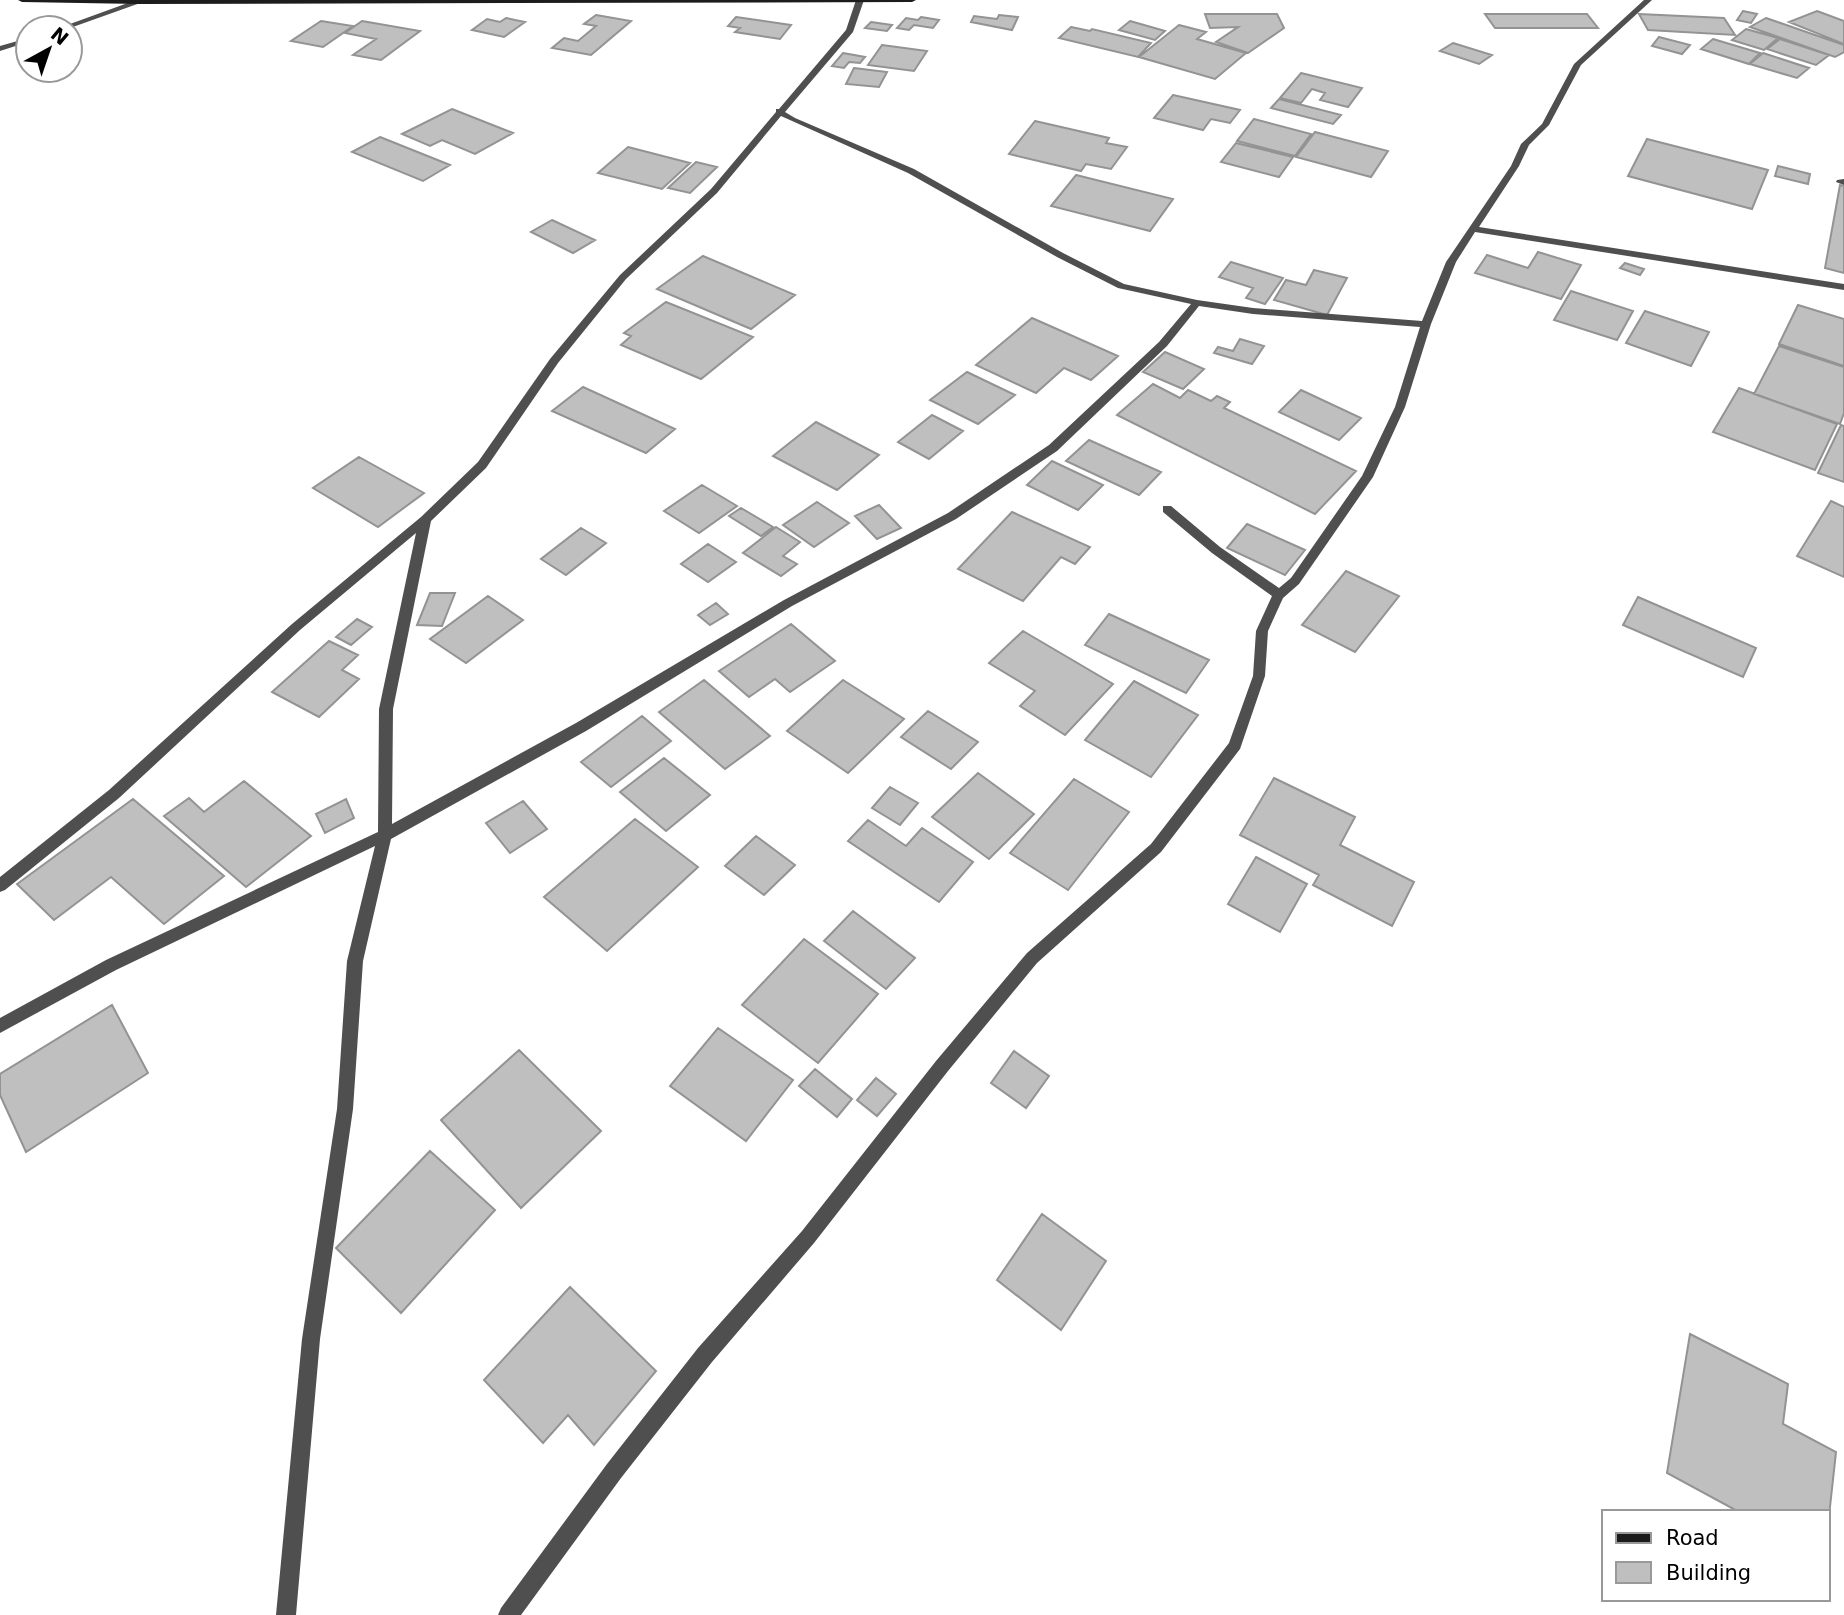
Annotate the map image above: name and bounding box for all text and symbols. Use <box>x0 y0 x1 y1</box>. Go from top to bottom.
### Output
north arrow <box>14 14 84 84</box>
text: N <box>47 22 73 50</box>
legend <box>1602 1510 1830 1601</box>
text: Road <box>1666 1526 1719 1550</box>
text: Building <box>1666 1561 1751 1585</box>

